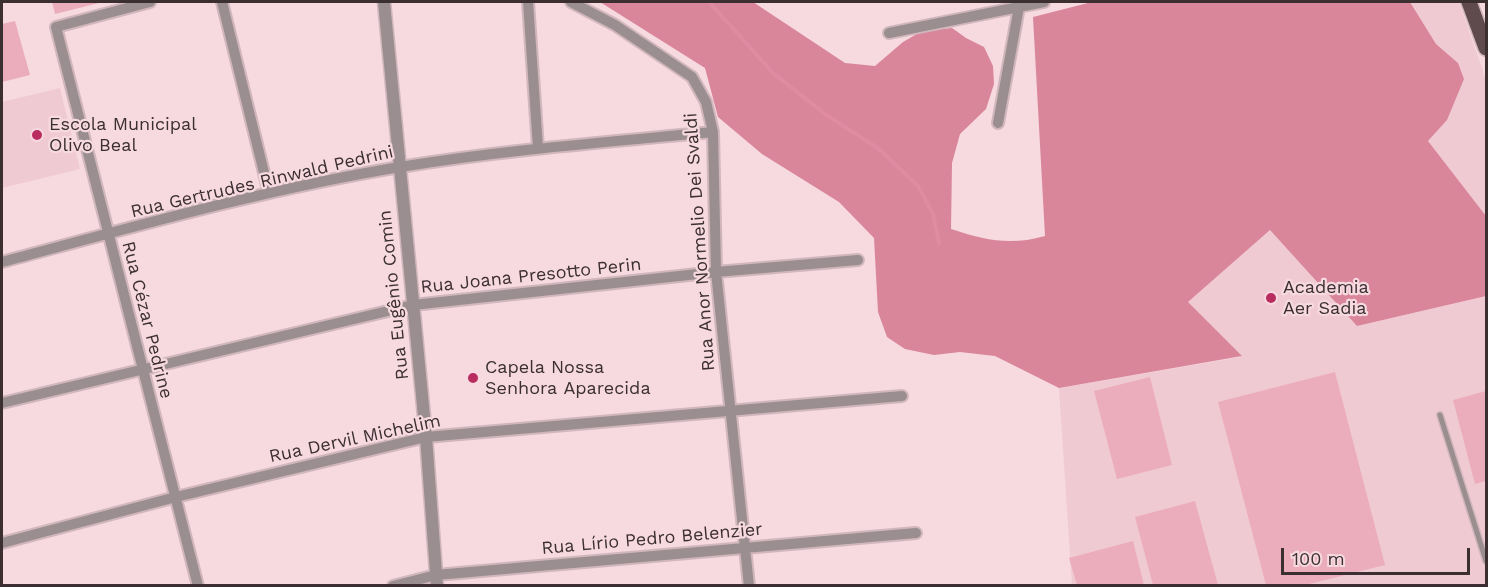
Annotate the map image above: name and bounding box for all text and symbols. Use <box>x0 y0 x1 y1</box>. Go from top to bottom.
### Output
street label: Rua Anor Normelio Dei Svaldi <box>680 112 720 372</box>
place label: Escola Municipal Olivo Beal <box>49 114 197 156</box>
marker: Escola Municipal Olivo Beal <box>30 128 44 142</box>
street label: Rua Gertrudes Rinwald Pedrini <box>129 141 395 223</box>
street label: Rua Eugênio Comin <box>374 209 414 381</box>
street label: Rua Cézar Pedrine <box>117 239 177 401</box>
street label: Rua Joana Presotto Perin <box>420 254 642 298</box>
place label: Academia Aer Sadia <box>1283 277 1369 320</box>
marker: Academia Aer Sadia <box>1264 291 1278 305</box>
place label: Capela Nossa Senhora Aparecida <box>485 357 651 400</box>
marker: Capela Nossa Senhora Aparecida <box>466 371 480 385</box>
street label: Rua Dervil Michelim <box>267 410 443 468</box>
street label: Rua Lírio Pedro Belenzier <box>541 519 763 559</box>
scale bar <box>1284 536 1473 574</box>
text: 100 m <box>1292 548 1345 569</box>

